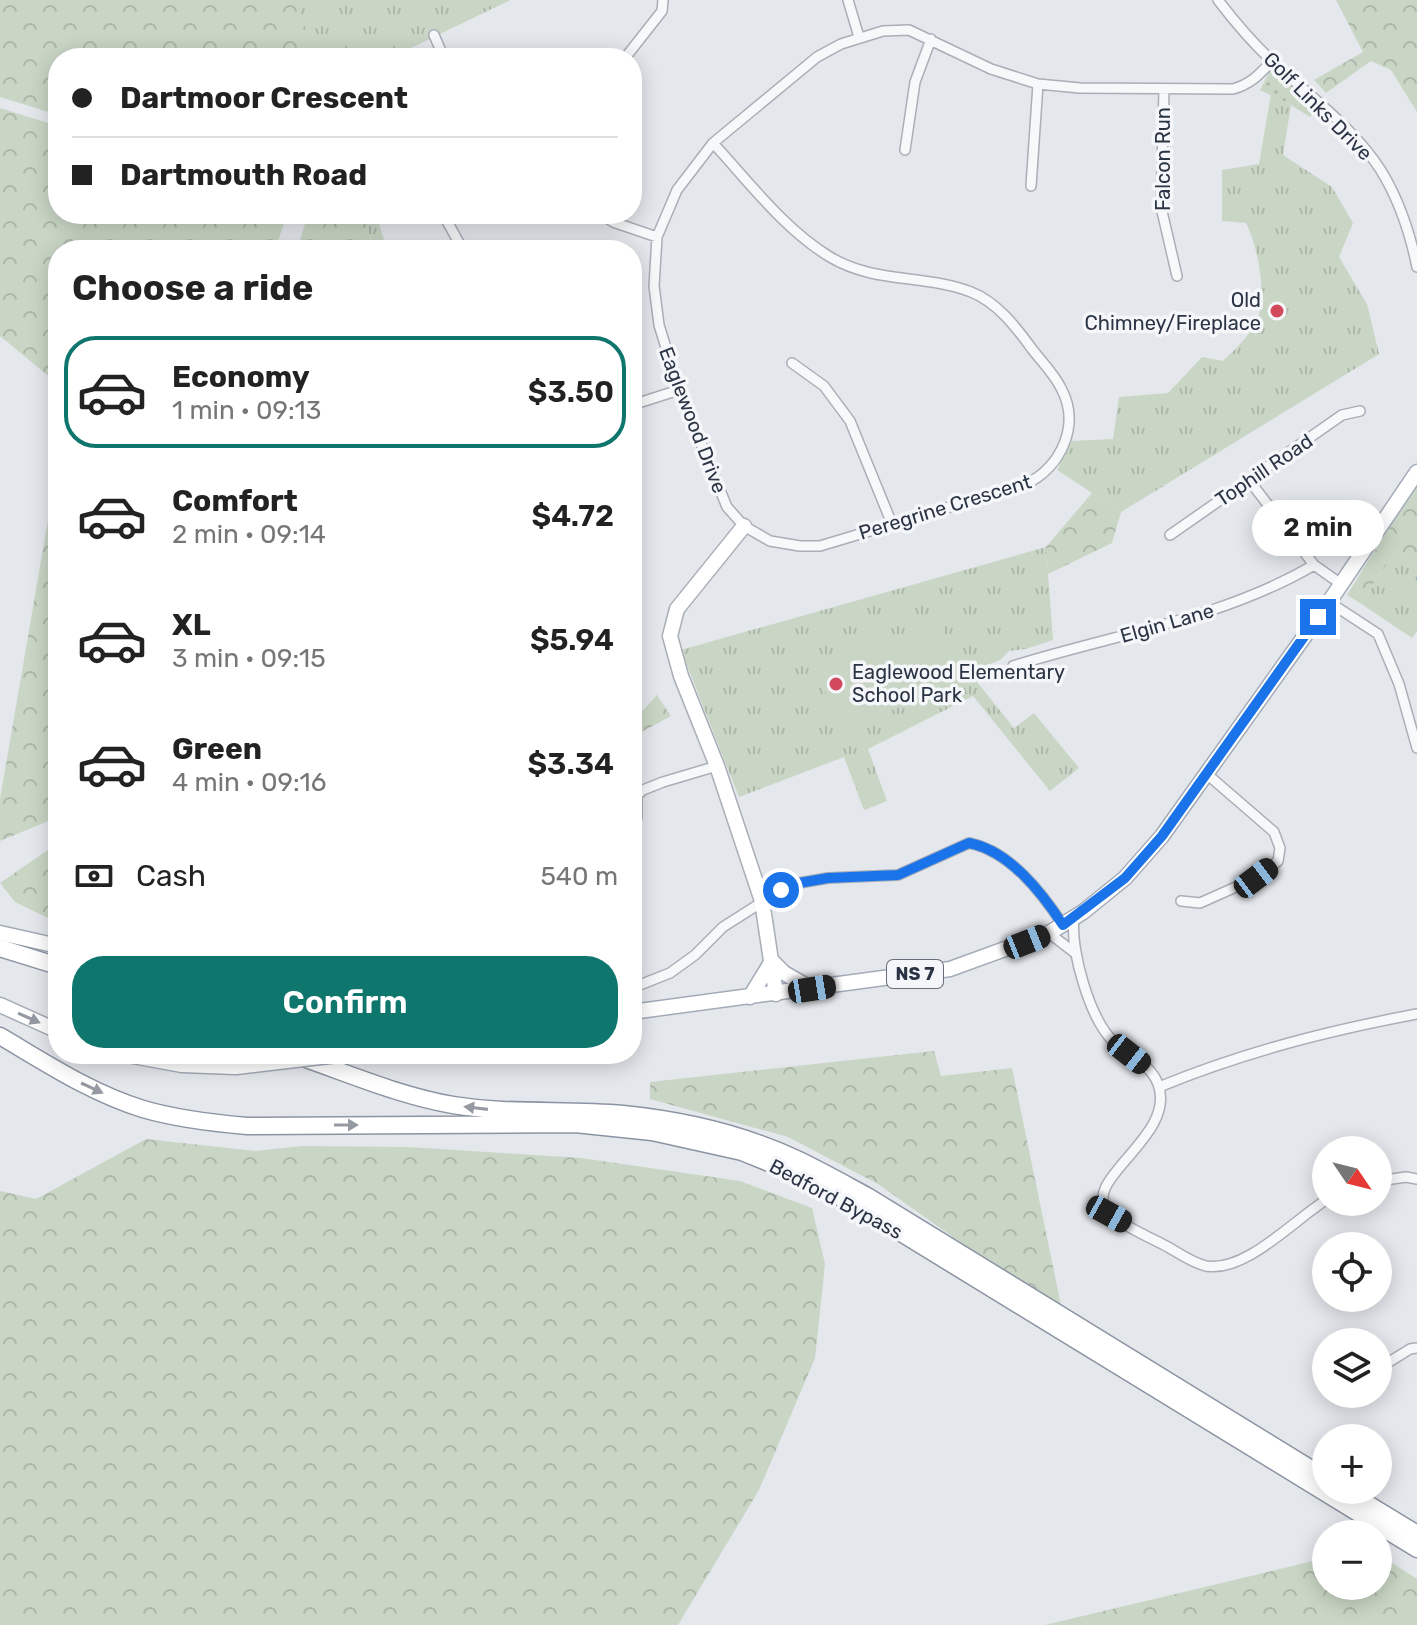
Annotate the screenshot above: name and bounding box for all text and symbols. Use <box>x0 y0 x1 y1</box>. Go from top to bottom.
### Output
street label: Golf Links Drive <box>1259 47 1377 165</box>
text: Dartmoor Crescent <box>120 80 408 116</box>
street label: Falcon Run <box>1151 107 1175 211</box>
text: Dartmouth Road <box>120 157 367 193</box>
text: Choose a ride <box>72 266 313 309</box>
place label: Old Chimney/Fireplace <box>1084 288 1261 335</box>
marker: Old Chimney/Fireplace <box>1268 302 1286 320</box>
street label: Eaglewood Drive <box>654 344 732 496</box>
icon: car <box>76 356 148 428</box>
text: Economy <box>172 359 310 395</box>
text: $3.50 <box>528 374 614 410</box>
text: 1 min · 09:13 <box>172 395 321 426</box>
street label: Tophill Road <box>1211 429 1317 511</box>
street label: Peregrine Crescent <box>856 469 1034 545</box>
icon: car <box>76 480 148 552</box>
text: Comfort <box>172 483 298 519</box>
text: $4.72 <box>531 498 614 534</box>
callout: 2 min <box>1252 501 1384 557</box>
text: 2 min <box>1283 512 1353 543</box>
text: 2 min · 09:14 <box>172 519 326 550</box>
street label: Elgin Lane <box>1117 598 1217 648</box>
route end <box>1300 599 1336 635</box>
icon: car <box>76 604 148 676</box>
text: XL <box>172 607 211 643</box>
text: $5.94 <box>530 622 614 658</box>
text: 3 min · 09:15 <box>172 643 326 674</box>
place label: Eaglewood Elementary School Park <box>852 660 1065 707</box>
marker: Eaglewood Elementary School Park <box>827 675 845 693</box>
icon: car <box>76 728 148 800</box>
text: Green <box>172 731 262 767</box>
text: $3.34 <box>527 746 614 782</box>
text: 4 min · 09:16 <box>172 767 326 798</box>
icon: cash <box>72 854 116 898</box>
car <box>1230 854 1282 902</box>
text: Cash <box>136 858 206 894</box>
text: 540 m <box>540 861 618 892</box>
route start <box>763 872 799 908</box>
car <box>1000 922 1054 962</box>
button: Confirm <box>72 956 618 1048</box>
road number: NS 7 <box>887 960 943 988</box>
car <box>786 973 838 1005</box>
one-way arrow <box>17 1011 41 1025</box>
car <box>1103 1030 1155 1078</box>
one-way arrow <box>80 1081 104 1095</box>
one-way arrow <box>463 1101 488 1114</box>
one-way arrow <box>334 1119 359 1131</box>
north arrow <box>1312 1136 1392 1216</box>
map controls <box>1312 1136 1392 1600</box>
street label: Bedford Bypass <box>765 1154 907 1244</box>
car <box>1082 1192 1136 1236</box>
button: locate <box>1312 1232 1392 1312</box>
button: layers <box>1312 1328 1392 1408</box>
button: + <box>1312 1424 1392 1504</box>
button: − <box>1312 1520 1392 1600</box>

